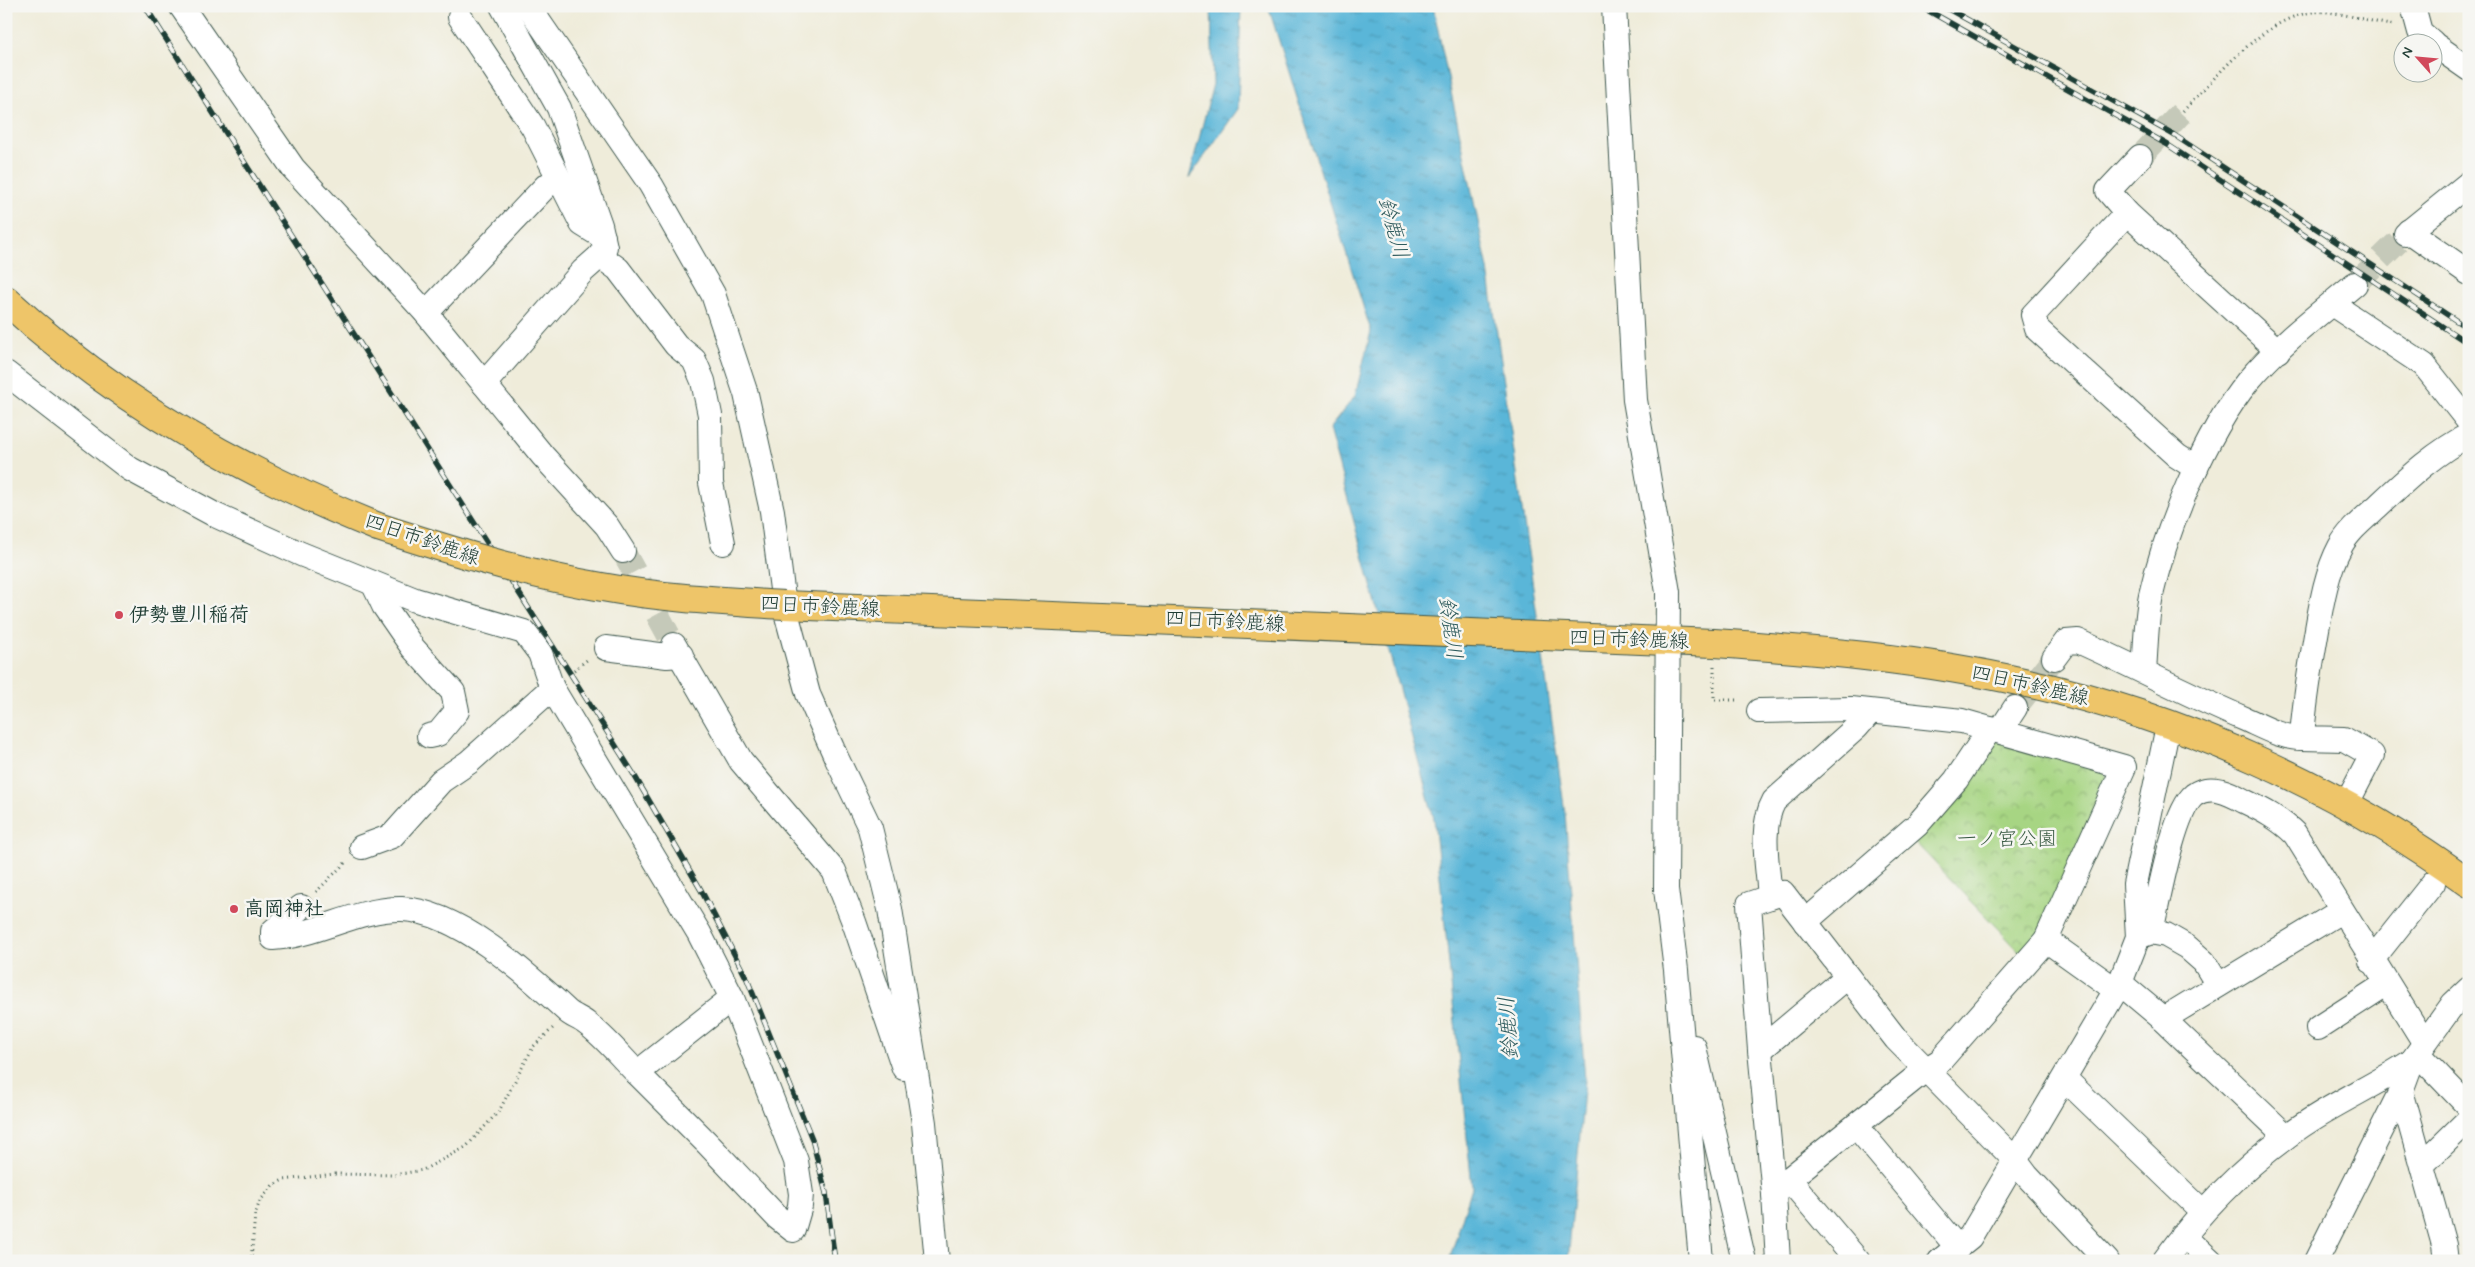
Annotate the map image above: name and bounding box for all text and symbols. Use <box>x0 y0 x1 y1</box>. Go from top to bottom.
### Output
north arrow <box>2392 32 2442 82</box>
text: N <box>2397 44 2417 61</box>
water label: 鈴鹿川 <box>1371 194 1415 262</box>
street label: 四日市鈴鹿線 <box>361 508 483 572</box>
street label: 四日市鈴鹿線 <box>759 590 881 624</box>
water label: 鈴鹿川 <box>1432 595 1468 661</box>
place label: 伊勢豊川稲荷 <box>129 602 249 629</box>
street label: 四日市鈴鹿線 <box>1164 605 1286 639</box>
marker: 伊勢豊川稲荷 <box>113 609 125 621</box>
street label: 四日市鈴鹿線 <box>1569 624 1689 656</box>
street label: 四日市鈴鹿線 <box>1969 659 2091 713</box>
park label: 一ノ宮公園 <box>1957 826 2057 853</box>
place label: 高岡神社 <box>244 896 324 923</box>
marker: 高岡神社 <box>228 903 240 915</box>
water label: 鈴鹿川 <box>1493 996 1525 1060</box>

